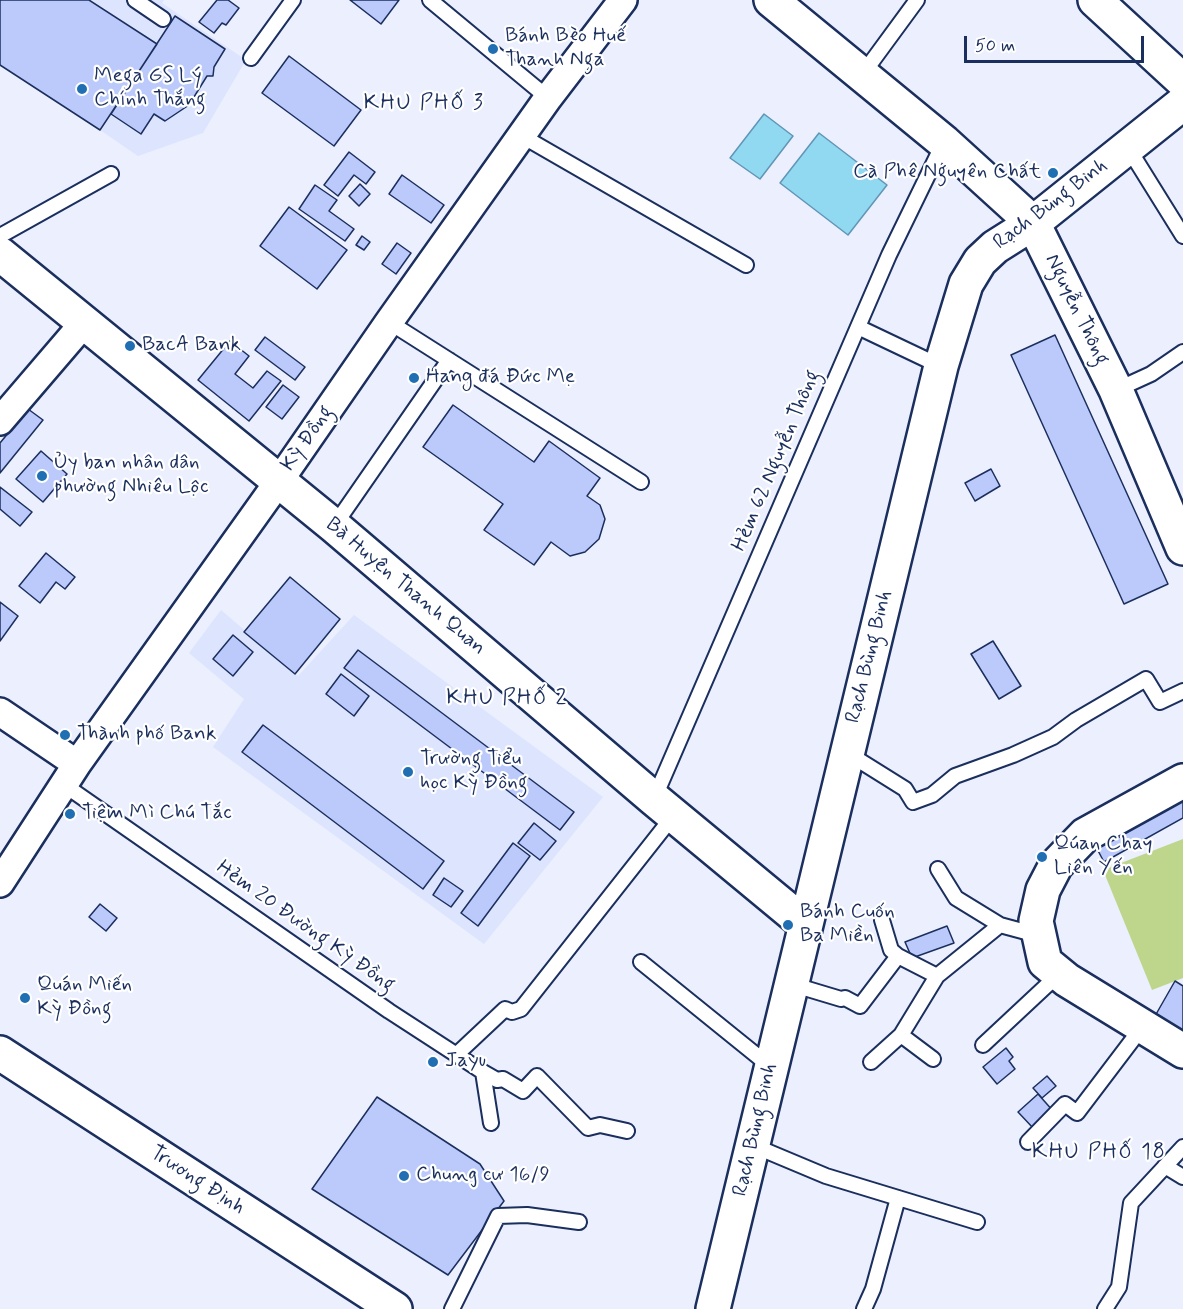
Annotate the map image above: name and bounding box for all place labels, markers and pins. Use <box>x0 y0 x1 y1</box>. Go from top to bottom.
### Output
place label: Bánh Bèo Huế Thanh Nga <box>505 24 626 74</box>
marker: Bánh Bèo Huế Thanh Nga <box>486 42 500 56</box>
place label: Mega GS Lý Chính Thắng <box>94 64 206 114</box>
marker: Mega GS Lý Chính Thắng <box>75 82 89 96</box>
place label: Cà Phê Nguyên Chất <box>853 160 1041 186</box>
marker: Cà Phê Nguyên Chất <box>1046 166 1060 180</box>
place label: BacA Bank <box>142 333 241 359</box>
marker: BacA Bank <box>123 339 137 353</box>
place label: Hang đá Đức Mẹ <box>426 365 575 391</box>
marker: Hang đá Đức Mẹ <box>407 371 421 385</box>
place label: Ủy ban nhân dân phường Nhiêu Lộc <box>54 451 209 501</box>
marker: Ủy ban nhân dân phường Nhiêu Lộc <box>35 469 49 483</box>
place label: Thành phố Bank <box>77 722 216 748</box>
marker: Thành phố Bank <box>58 728 72 742</box>
place label: Trường Tiểu học Kỳ Đồng <box>420 747 528 797</box>
marker: Trường Tiểu học Kỳ Đồng <box>401 765 415 779</box>
place label: Tiệm Mì Chú Tắc <box>82 801 232 827</box>
marker: Tiệm Mì Chú Tắc <box>63 807 77 821</box>
place label: Qúan Chay Liên Yến <box>1054 832 1152 882</box>
marker: Qúan Chay Liên Yến <box>1035 850 1049 864</box>
place label: Bánh Cuốn Ba Miền <box>800 900 895 950</box>
marker: Bánh Cuốn Ba Miền <box>781 918 795 932</box>
place label: Quán Miến Kỳ Đồng <box>37 973 132 1023</box>
marker: Quán Miến Kỳ Đồng <box>18 991 32 1005</box>
place label: Jayu <box>445 1049 486 1075</box>
marker: Jayu <box>426 1055 440 1069</box>
place label: Chung cư 16/9 <box>416 1163 550 1189</box>
marker: Chung cư 16/9 <box>397 1169 411 1183</box>

